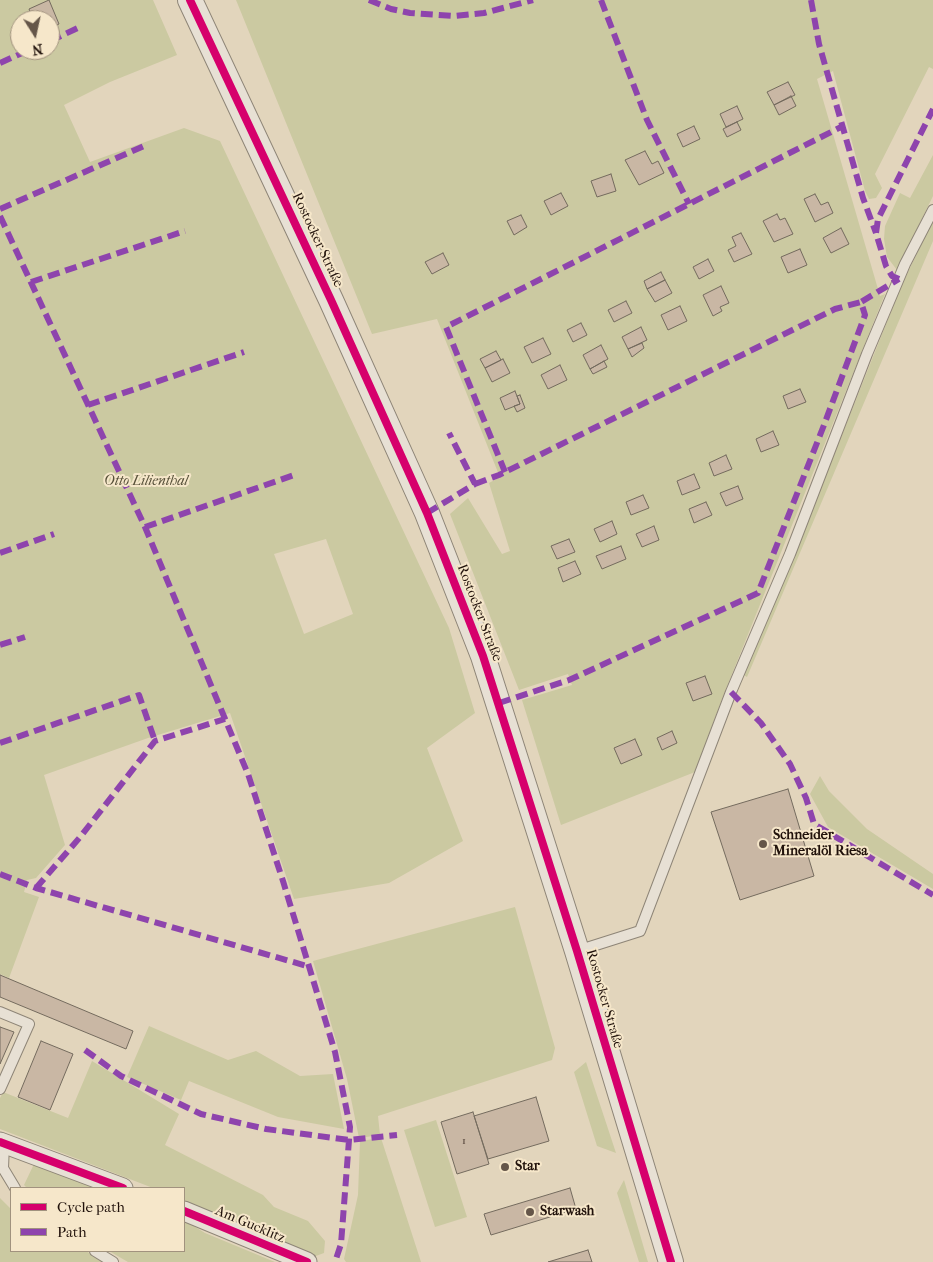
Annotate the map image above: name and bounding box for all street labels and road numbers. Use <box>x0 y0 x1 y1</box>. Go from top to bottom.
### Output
street label: Rostocker Straße <box>288 190 346 290</box>
street label: Rostocker Straße <box>453 562 505 664</box>
street label: Rostocker Straße <box>582 947 626 1051</box>
street label: Am Gucklitz <box>213 1203 287 1247</box>

